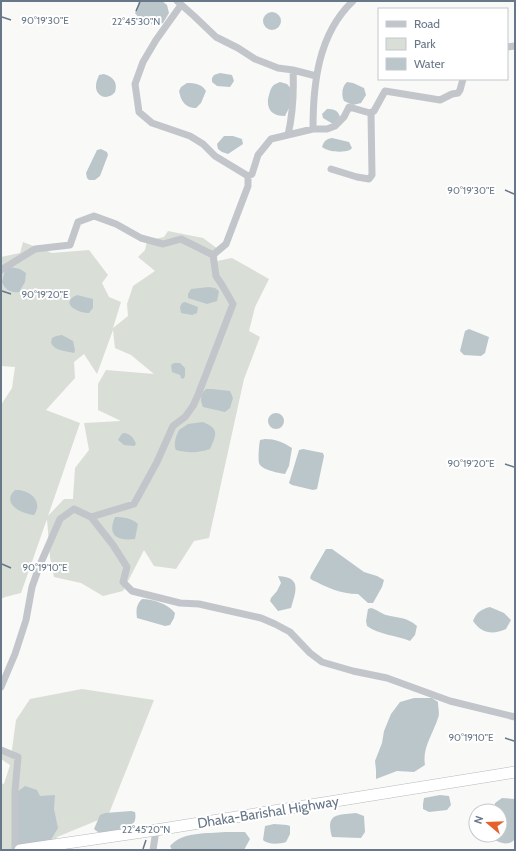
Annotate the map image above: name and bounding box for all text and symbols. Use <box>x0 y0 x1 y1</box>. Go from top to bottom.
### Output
legend <box>378 8 508 80</box>
text: 90°19'30"E <box>21 14 69 27</box>
text: 22°45'30"N <box>112 15 160 28</box>
text: Road <box>414 16 440 31</box>
text: Park <box>414 36 436 51</box>
text: Water <box>414 56 445 71</box>
text: 90°19'30"E <box>447 184 495 197</box>
text: 90°19'20"E <box>21 288 69 301</box>
text: 90°19'20"E <box>447 457 495 470</box>
text: 90°19'10"E <box>22 561 68 574</box>
text: 90°19'10"E <box>448 731 494 744</box>
street label: Dhaka-Barishal Highway <box>196 792 340 832</box>
north arrow <box>468 803 508 843</box>
text: N <box>471 814 486 826</box>
text: 22°45'20"N <box>122 823 170 836</box>

